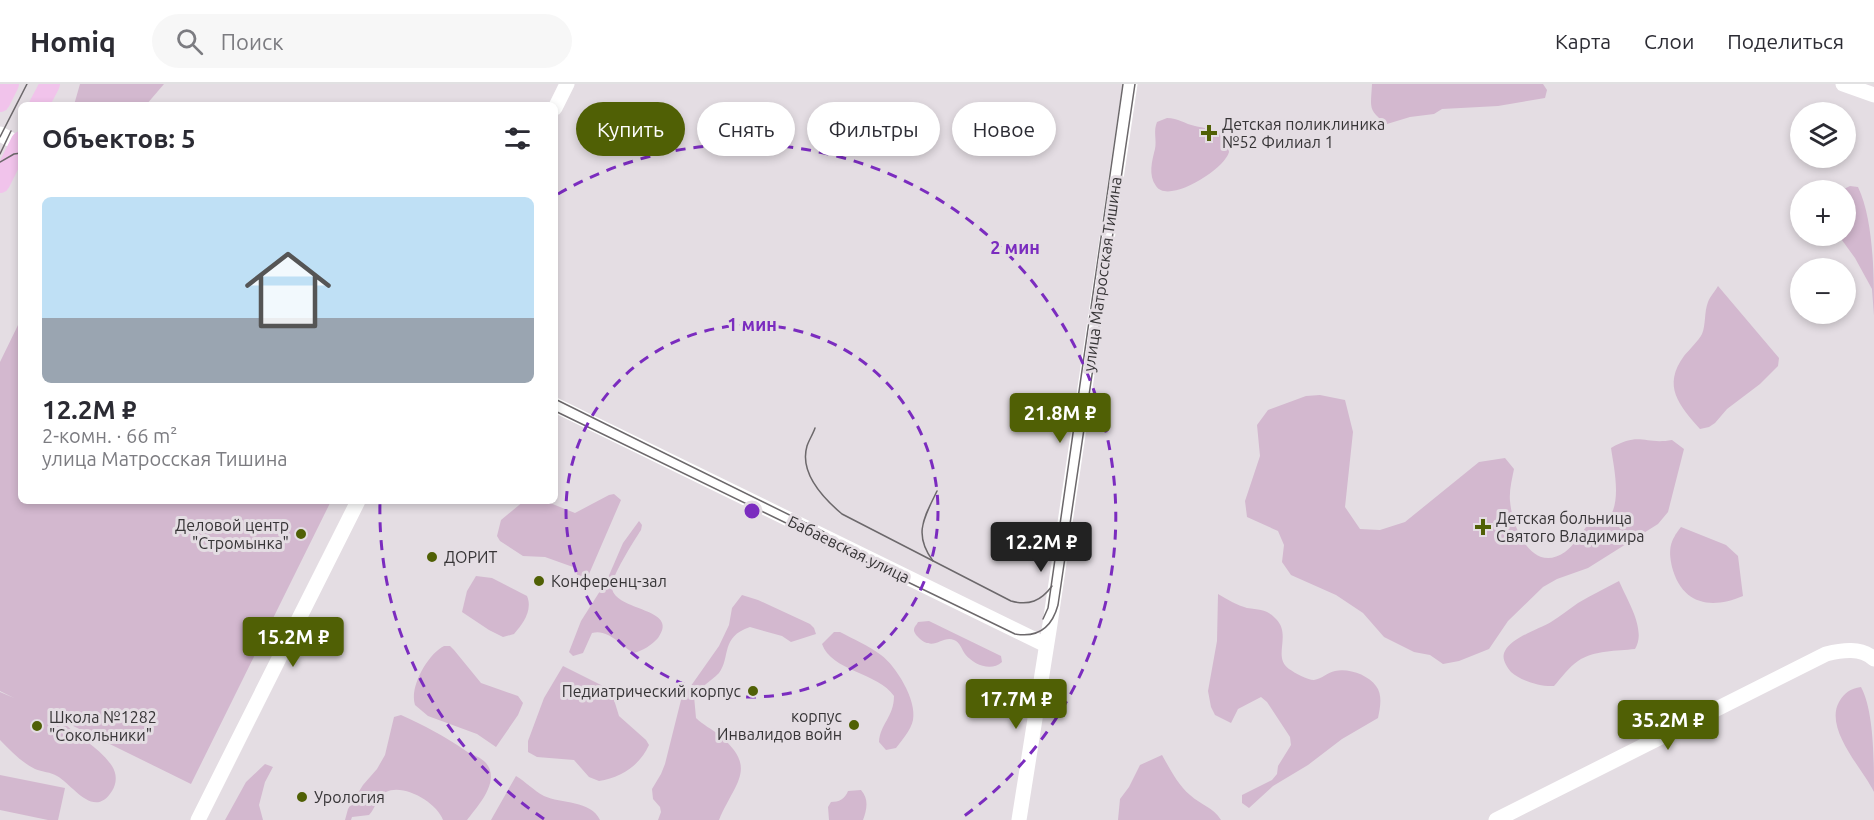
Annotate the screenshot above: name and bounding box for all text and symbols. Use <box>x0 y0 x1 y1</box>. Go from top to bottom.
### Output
search box <box>152 14 572 68</box>
icon: search <box>173 25 206 58</box>
text: Homiq <box>30 26 116 57</box>
text: Поиск <box>221 29 284 54</box>
text: Карта <box>1555 29 1611 53</box>
text: Слои <box>1644 29 1694 53</box>
text: Поделиться <box>1727 29 1844 53</box>
chip: Купить <box>576 102 685 156</box>
chip: Снять <box>697 102 795 156</box>
chip: Фильтры <box>807 102 940 156</box>
chip: Новое <box>952 102 1056 156</box>
map controls <box>1790 102 1856 324</box>
button: layers <box>1790 102 1856 168</box>
place label: Детская поликлиника №52 Филиал 1 <box>1222 115 1385 151</box>
icon: filters <box>501 122 534 155</box>
text: Объектов: 5 <box>42 124 196 153</box>
marker: Детская поликлиника №52 Филиал 1 <box>1200 124 1218 142</box>
street label: улица Матросская Тишина <box>1079 175 1125 373</box>
button: + <box>1790 180 1856 246</box>
icon: home <box>234 236 342 344</box>
text: 2 мин <box>990 237 1040 257</box>
button: − <box>1790 258 1856 324</box>
text: 1 мин <box>727 314 777 334</box>
pin: 21.8M ₽ <box>1005 393 1115 444</box>
text: 12.2M ₽ <box>42 395 136 424</box>
text: 21.8M ₽ <box>1024 401 1096 424</box>
text: 2-комн. · 66 m² <box>42 424 177 447</box>
text: улица Матросская Тишина <box>42 447 288 470</box>
centre of rings <box>742 501 762 521</box>
place label: Детская больница Святого Владимира <box>1496 509 1644 545</box>
street label: Бабаевская улица <box>785 512 913 586</box>
place label: Деловой центр "Стромынка" <box>175 516 289 552</box>
marker: Детская больница Святого Владимира <box>1474 518 1492 536</box>
pin: 12.2M ₽ <box>986 522 1096 573</box>
marker: Деловой центр "Стромынка" <box>294 527 308 541</box>
text: 12.2M ₽ <box>1005 530 1077 553</box>
place label: ДОРИТ <box>444 548 497 566</box>
marker: ДОРИТ <box>425 550 439 564</box>
place label: Конференц-зал <box>551 572 667 590</box>
marker: Конференц-зал <box>532 574 546 588</box>
pin: 15.2M ₽ <box>238 617 348 668</box>
text: 15.2M ₽ <box>257 625 329 648</box>
pin: 17.7M ₽ <box>961 679 1071 730</box>
place label: Педиатрический корпус <box>562 682 742 700</box>
marker: Педиатрический корпус <box>746 684 760 698</box>
text: 17.7M ₽ <box>980 687 1052 710</box>
pin: 35.2M ₽ <box>1613 700 1723 751</box>
place label: корпус Инвалидов войн <box>717 707 843 743</box>
place label: Школа №1282 "Сокольники" <box>49 708 157 744</box>
text: 35.2M ₽ <box>1632 708 1704 731</box>
marker: корпус Инвалидов войн <box>847 718 861 732</box>
marker: Школа №1282 "Сокольники" <box>30 719 44 733</box>
place label: Урология <box>314 788 385 806</box>
marker: Урология <box>295 790 309 804</box>

